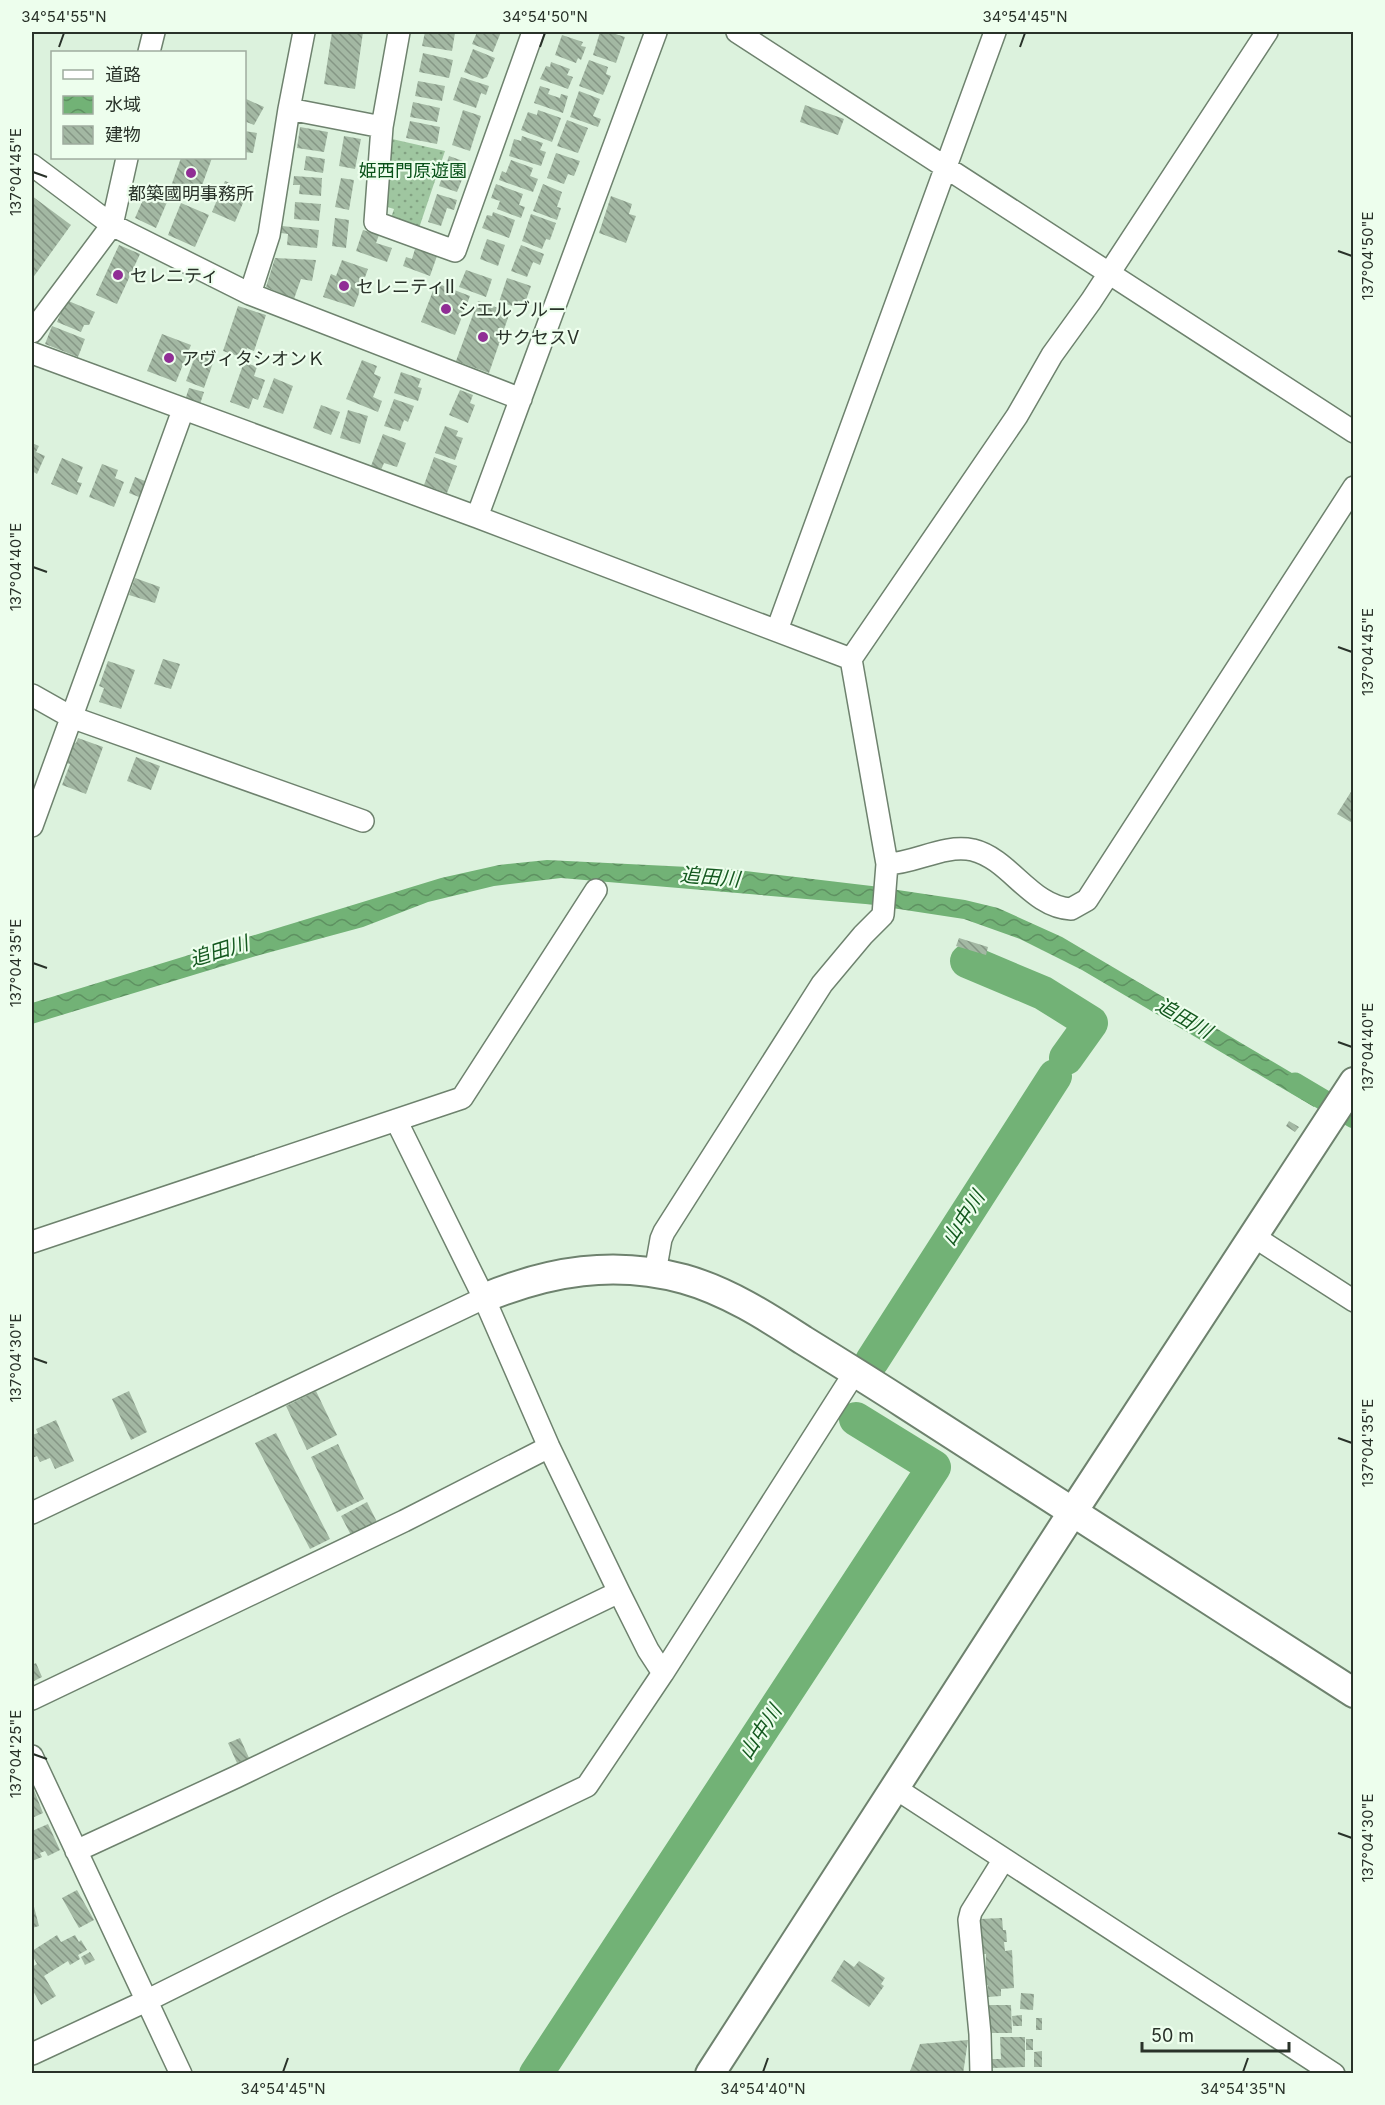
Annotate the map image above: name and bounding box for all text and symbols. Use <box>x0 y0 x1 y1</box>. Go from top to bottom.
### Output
text: 34°54'55"N <box>21 7 107 26</box>
text: 34°54'50"N <box>502 7 588 26</box>
text: 34°54'45"N <box>983 7 1067 26</box>
legend <box>51 51 246 159</box>
text: 道路 <box>105 64 141 85</box>
text: 水域 <box>105 94 141 115</box>
text: 建物 <box>105 124 141 145</box>
text: 137°04'45"E <box>6 128 25 216</box>
park label: 姫西門原遊園 <box>359 160 467 181</box>
marker: 都築國明事務所 <box>184 166 198 180</box>
place label: 都築國明事務所 <box>128 183 254 204</box>
text: 137°04'50"E <box>1358 212 1377 300</box>
place label: セレニティ <box>130 265 219 286</box>
marker: セレニティ <box>111 268 125 282</box>
place label: セレニティⅡ <box>356 276 455 297</box>
marker: セレニティⅡ <box>337 279 351 293</box>
place label: シエルブルー <box>458 299 566 320</box>
marker: シエルブルー <box>439 302 453 316</box>
place label: サクセスⅤ <box>495 327 579 348</box>
marker: サクセスⅤ <box>476 330 490 344</box>
place label: アヴィタシオンＫ <box>181 348 325 369</box>
marker: アヴィタシオンＫ <box>162 351 176 365</box>
text: 137°04'40"E <box>6 523 25 611</box>
text: 137°04'45"E <box>1358 608 1377 696</box>
water label: 追田川 <box>679 862 743 892</box>
text: 137°04'35"E <box>6 919 25 1007</box>
water label: 追田川 <box>187 930 253 971</box>
water label: 追田川 <box>1152 993 1218 1044</box>
text: 137°04'40"E <box>1358 1003 1377 1091</box>
water label: 山中川 <box>937 1185 990 1250</box>
text: 137°04'30"E <box>6 1313 25 1403</box>
text: 137°04'35"E <box>1358 1399 1377 1487</box>
water label: 山中川 <box>734 1699 787 1764</box>
text: 137°04'25"E <box>6 1710 25 1798</box>
text: 137°04'30"E <box>1358 1793 1377 1883</box>
scale bar <box>1142 2015 1289 2053</box>
text: 50 m <box>1151 2025 1194 2046</box>
text: 34°54'45"N <box>241 2079 325 2098</box>
text: 34°54'40"N <box>720 2079 806 2098</box>
text: 34°54'35"N <box>1200 2079 1286 2098</box>

